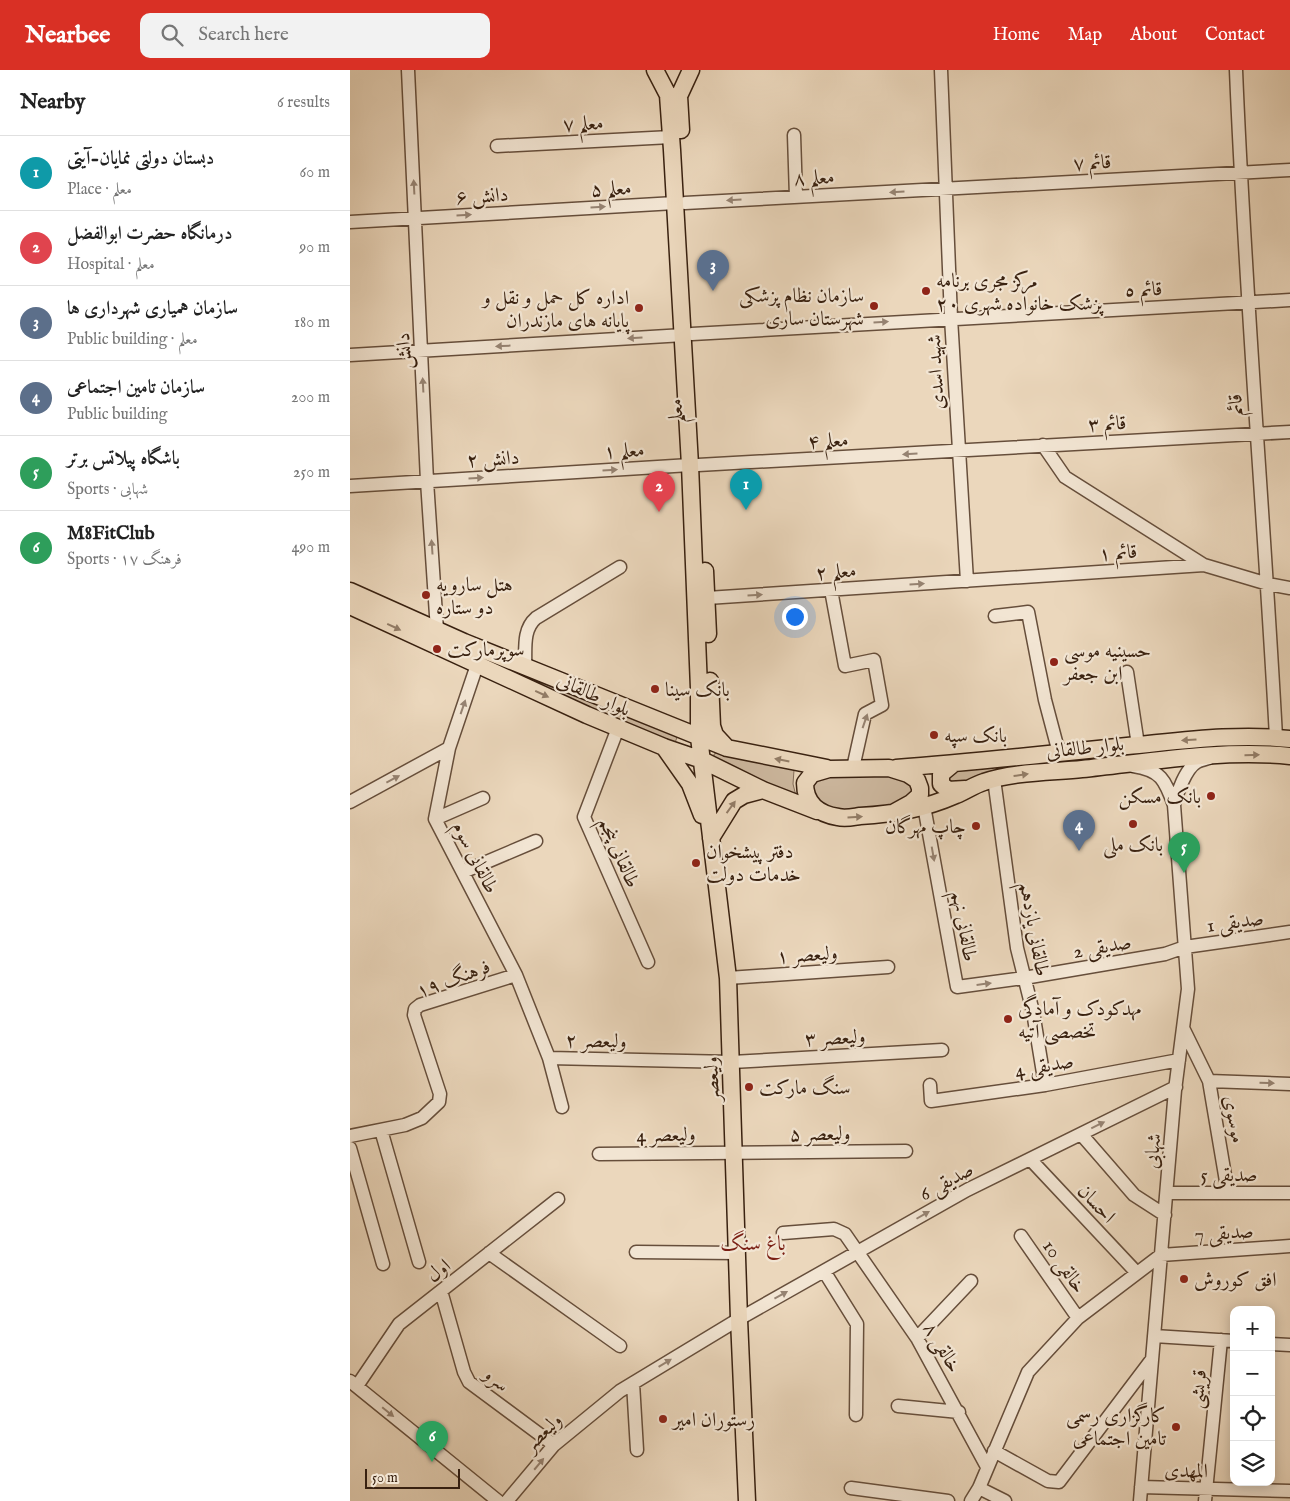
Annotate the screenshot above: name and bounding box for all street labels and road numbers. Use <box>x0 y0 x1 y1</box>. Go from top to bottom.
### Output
street label: معلم ٧ <box>562 111 604 145</box>
street label: قائم ٧ <box>1072 150 1112 181</box>
street label: معلم ۸ <box>793 165 835 199</box>
street label: معلم ۵ <box>590 176 632 210</box>
street label: دانش ۶ <box>455 183 509 210</box>
street label: قائم ٥ <box>1123 277 1163 308</box>
street label: دانش <box>391 332 418 370</box>
street label: شهید اسدی <box>922 334 951 410</box>
street label: قائم <box>1223 393 1254 417</box>
street label: معلم <box>663 398 697 424</box>
street label: قائم ٣ <box>1087 411 1127 442</box>
street label: معلم ۴ <box>807 428 849 462</box>
street label: معلم ١ <box>603 438 645 472</box>
street label: دانش ٢ <box>466 446 520 473</box>
street label: قائم ١ <box>1098 540 1138 571</box>
street label: معلم ٢ <box>815 559 858 593</box>
street label: بلوار طالقانی <box>553 668 634 723</box>
street label: بلوار طالقانی <box>1045 732 1125 765</box>
street label: طالقانی پنجم <box>588 813 645 894</box>
street label: طالقانی سوم <box>442 817 503 900</box>
street label: طالقانی یازدهم <box>1008 880 1054 979</box>
street label: طالقانی نهم <box>940 889 982 965</box>
street label: صدیقی 1 <box>1205 906 1265 940</box>
street label: صدیقی 2 <box>1071 930 1134 966</box>
street label: ولیعصر ١ <box>776 941 838 970</box>
street label: فرهنگ ۱۹ <box>412 953 494 1004</box>
street label: ولیعصر ٣ <box>804 1024 866 1053</box>
street label: ولیعصر ٢ <box>565 1028 627 1055</box>
street label: صدیقی 4 <box>1013 1049 1076 1085</box>
street label: ولیعصر <box>699 1056 726 1104</box>
street label: موسوی <box>1217 1093 1250 1145</box>
street label: ولیعصر 4 <box>636 1122 696 1149</box>
street label: ولیعصر ۵ <box>789 1122 851 1147</box>
street label: شهابی <box>1140 1132 1168 1170</box>
street label: صدیقی 6 <box>915 1157 979 1208</box>
street label: صدیقی 5 <box>1201 1163 1257 1189</box>
street label: احسان <box>1071 1179 1120 1229</box>
street label: صدیقی 7 <box>1194 1219 1254 1249</box>
street label: خالقی 10 <box>1036 1235 1091 1299</box>
street label: اول <box>422 1254 456 1289</box>
street label: خالقی ۸ <box>916 1318 966 1378</box>
street label: سرو <box>477 1361 514 1398</box>
street label: قریشی <box>1184 1368 1214 1410</box>
street label: ولیعصر <box>517 1408 568 1459</box>
street label: المهدی <box>1164 1459 1208 1484</box>

